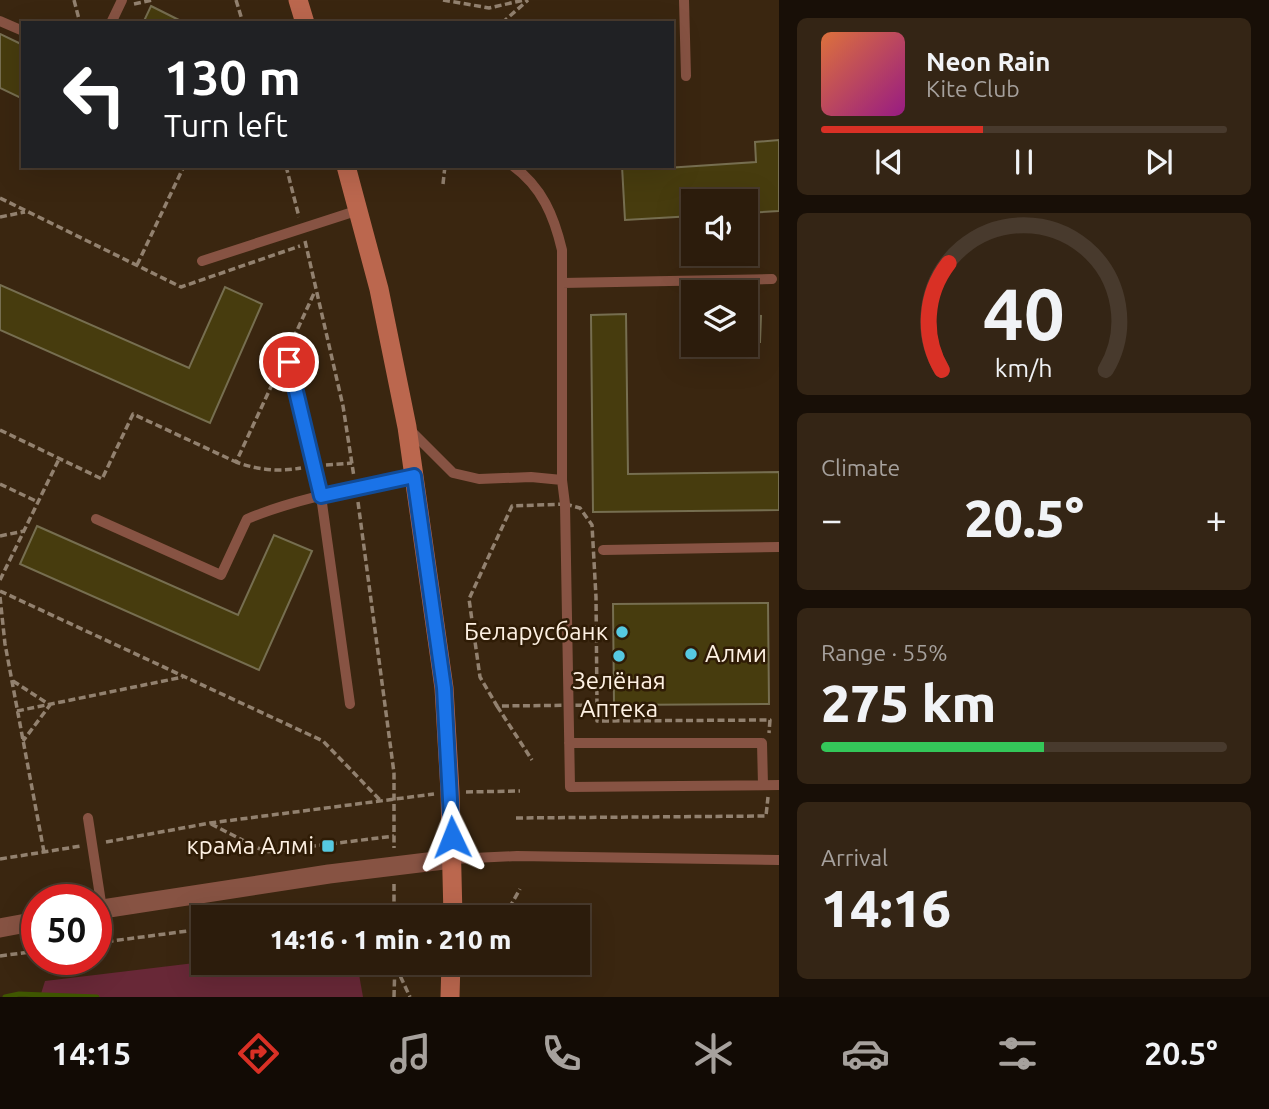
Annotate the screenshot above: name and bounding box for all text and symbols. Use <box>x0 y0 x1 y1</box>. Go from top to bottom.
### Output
text: Neon Rain <box>926 47 1051 76</box>
icon: left <box>49 49 140 140</box>
text: 130 m <box>164 49 301 104</box>
text: Kite Club <box>926 76 1020 101</box>
text: Turn left <box>164 107 288 143</box>
icon: previous <box>870 143 908 181</box>
icon: pause <box>1005 143 1043 181</box>
icon: next <box>1140 143 1178 181</box>
map controls <box>681 189 758 357</box>
button: sound <box>681 189 758 266</box>
text: 40 <box>983 272 1065 354</box>
button: layers <box>681 280 758 357</box>
pin <box>259 332 319 392</box>
icon: arrive <box>270 343 308 381</box>
text: km/h <box>995 354 1053 382</box>
text: Climate <box>821 455 900 480</box>
text: 20.5° <box>964 489 1084 547</box>
text: − <box>821 498 842 540</box>
text: + <box>1206 498 1227 540</box>
place label: Беларусбанк <box>464 618 608 645</box>
marker: Беларусбанк <box>614 624 630 640</box>
place label: Алми <box>705 640 767 667</box>
text: Range · 55% <box>821 640 948 665</box>
marker: Алми <box>683 646 699 662</box>
marker: Зелёная Аптека <box>611 648 627 664</box>
place label: Зелёная Аптека <box>572 667 666 722</box>
text: 275 km <box>821 674 996 732</box>
position arrow <box>415 800 489 874</box>
place label: крама Алмі <box>187 832 314 859</box>
marker: крама Алмі <box>320 838 336 854</box>
text: Arrival <box>821 845 888 870</box>
text: 14:16 <box>821 879 951 937</box>
speed limit sign: 50 <box>21 884 112 975</box>
text: 14:16 · 1 min · 210 m <box>270 925 511 954</box>
icon: directions <box>234 1029 283 1078</box>
icon: music <box>386 1029 435 1078</box>
icon: phone <box>537 1029 586 1078</box>
icon: climate <box>689 1029 738 1078</box>
icon: car <box>841 1029 890 1078</box>
icon: filters <box>993 1029 1042 1078</box>
text: 14:15 <box>51 1035 131 1071</box>
text: 20.5° <box>1144 1035 1218 1071</box>

